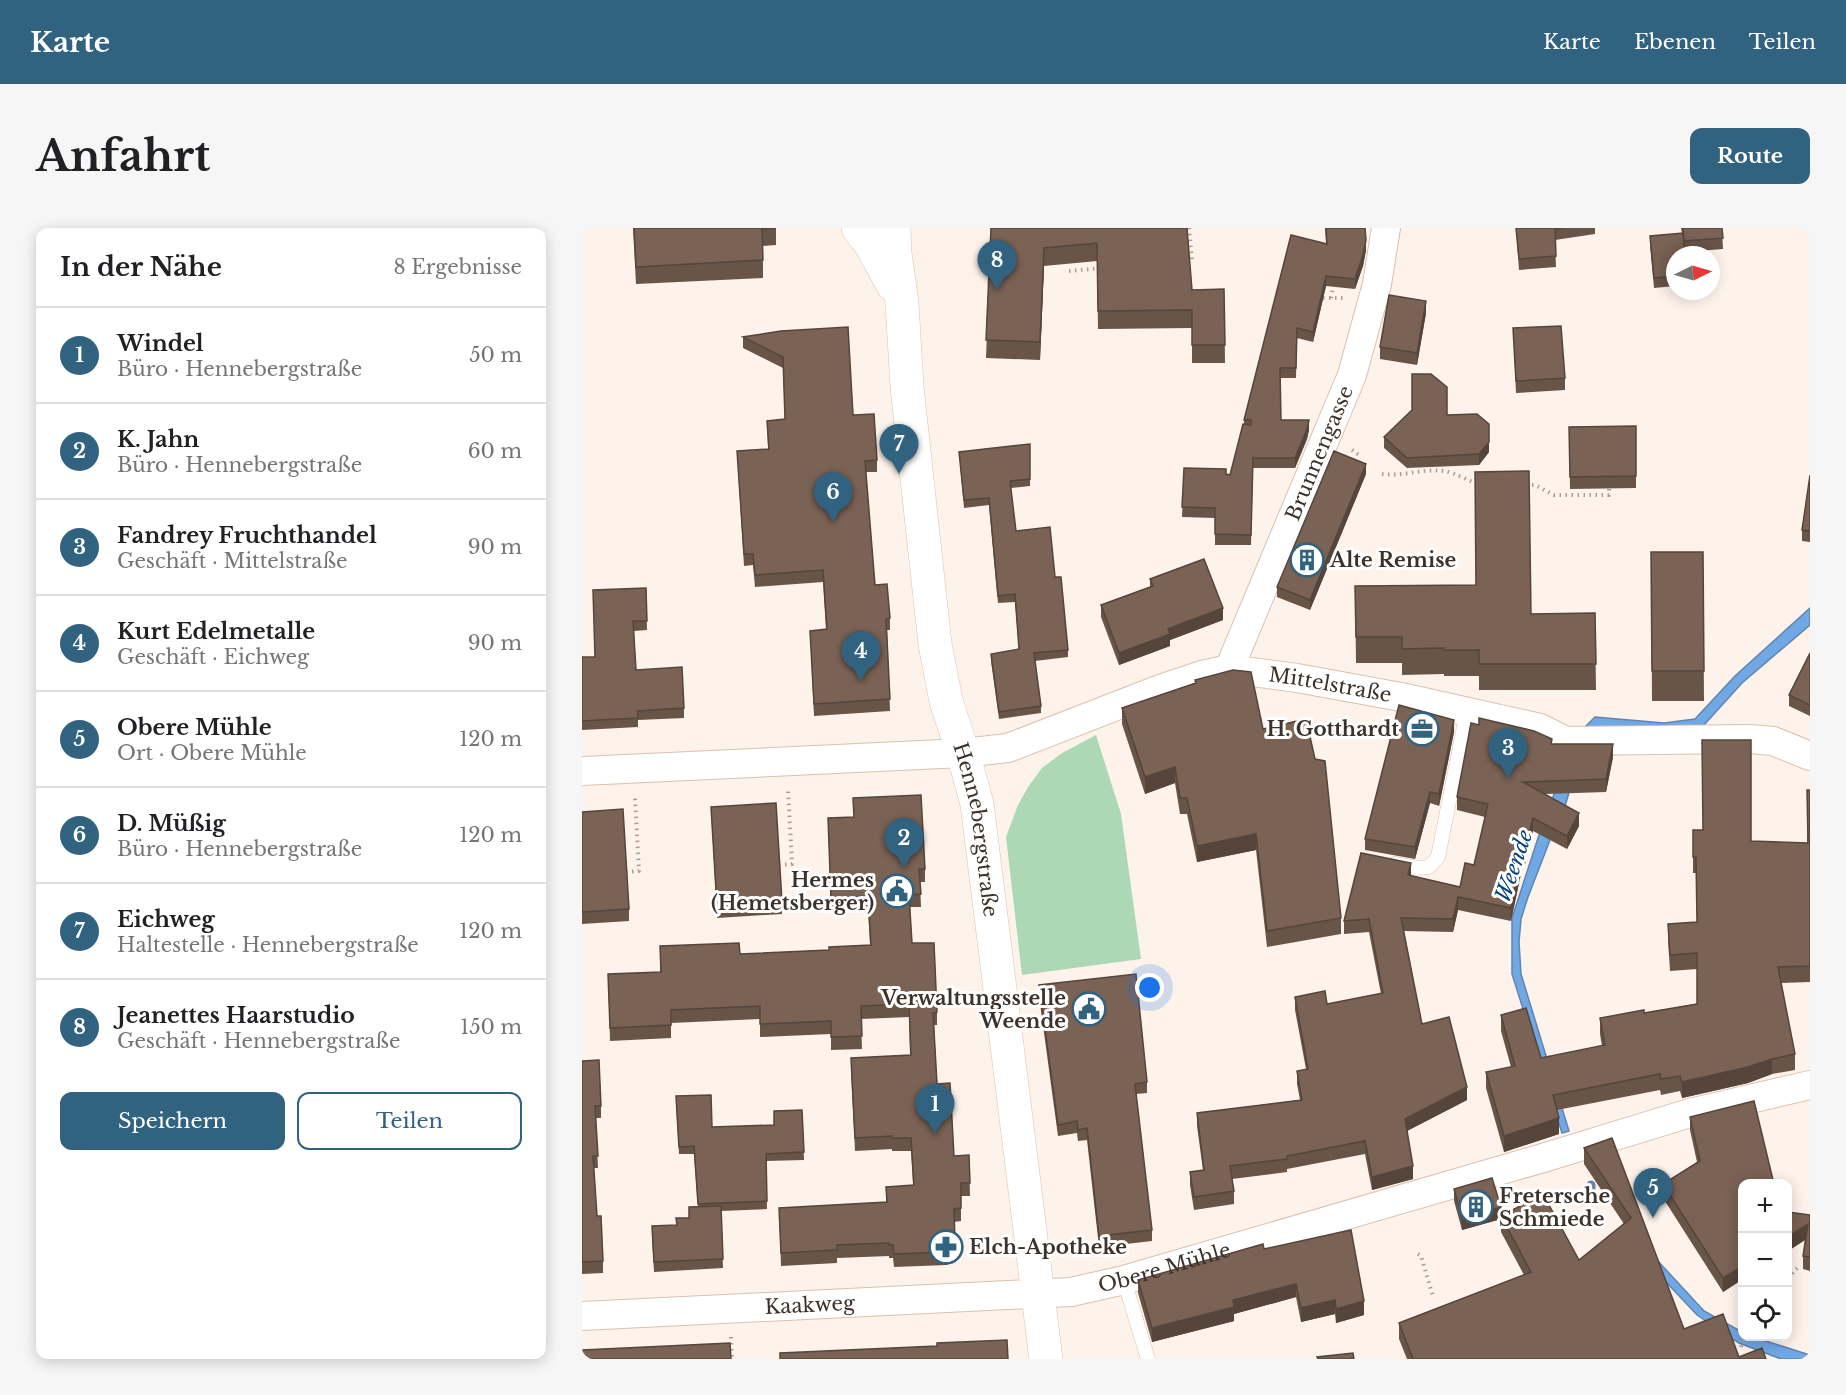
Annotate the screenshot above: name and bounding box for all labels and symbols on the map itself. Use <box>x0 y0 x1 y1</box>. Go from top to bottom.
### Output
pin: 8 <box>978 241 1016 290</box>
north arrow <box>1666 246 1720 300</box>
street label: Brunnengasse <box>1280 382 1358 524</box>
pin: 7 <box>880 424 918 474</box>
pin: 6 <box>814 472 852 522</box>
building icon: Alte Remise <box>1289 542 1325 578</box>
place label: Alte Remise <box>1329 548 1456 572</box>
pin: 4 <box>842 632 880 681</box>
street label: Mittelstraße <box>1267 662 1393 707</box>
office icon: H. Gotthardt <box>1404 711 1440 747</box>
place label: H. Gotthardt <box>1266 717 1399 741</box>
pin: 3 <box>1488 728 1528 778</box>
street label: Hennebergstraße <box>948 739 1003 918</box>
pin: 2 <box>884 818 924 868</box>
water label: Weende <box>1490 826 1538 905</box>
place label: Hermes (Hemetsberger) <box>711 868 874 915</box>
public building icon: Hermes (Hemetsberger) <box>879 873 915 909</box>
your location <box>1135 973 1164 1002</box>
place label: Verwaltungsstelle Weende <box>880 986 1066 1033</box>
public building icon: Verwaltungsstelle Weende <box>1071 991 1107 1027</box>
pin: 1 <box>916 1084 954 1134</box>
pin: 5 <box>1634 1168 1672 1218</box>
place label: Fretersche Schmiede <box>1499 1184 1610 1231</box>
building icon: Fretersche Schmiede <box>1458 1189 1494 1225</box>
pharmacy icon: Elch-Apotheke <box>928 1229 964 1265</box>
place label: Elch-Apotheke <box>969 1235 1127 1259</box>
street label: Obere Mühle <box>1096 1238 1233 1297</box>
street label: Kaakweg <box>764 1291 856 1319</box>

